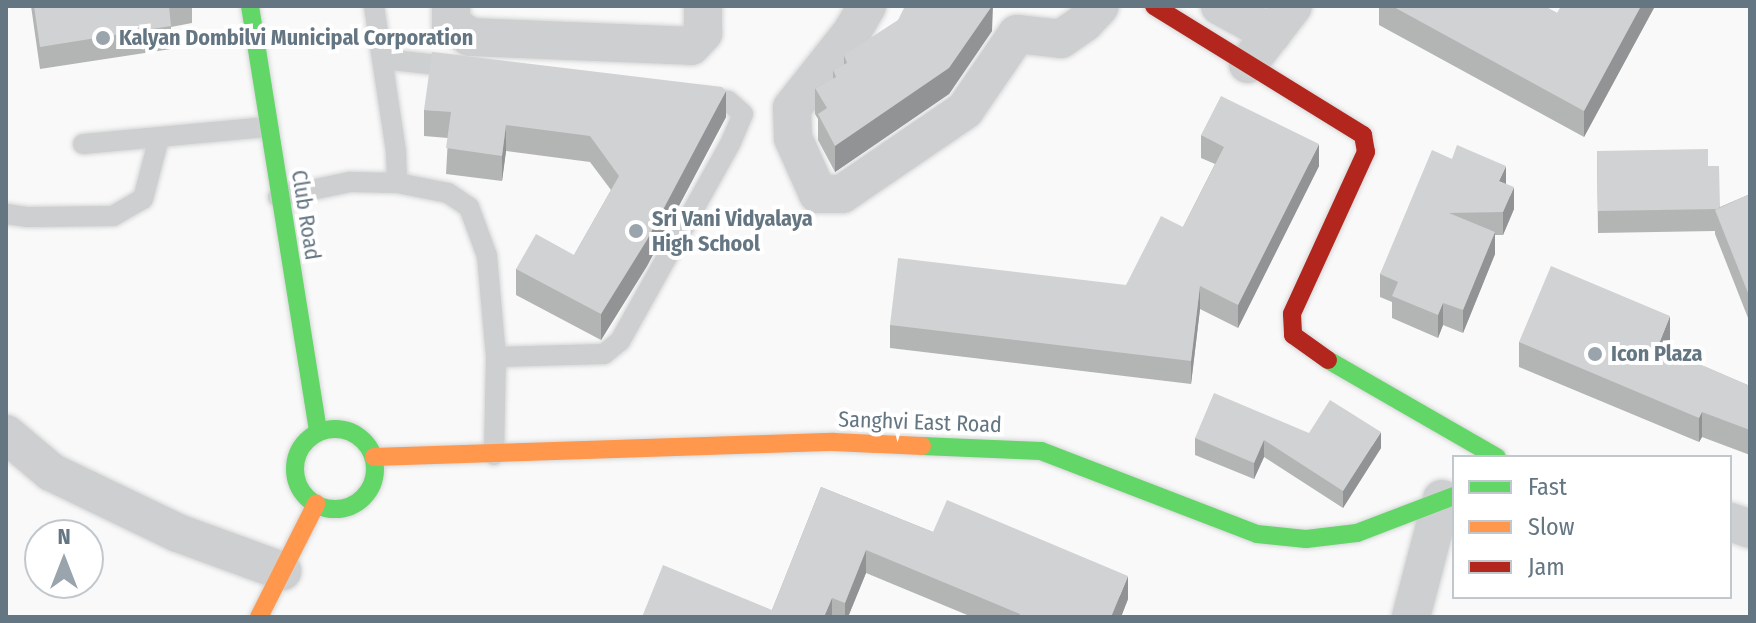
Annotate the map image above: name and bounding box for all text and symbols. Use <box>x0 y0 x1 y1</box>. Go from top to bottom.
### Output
place label: Kalyan Dombilvi Municipal Corporation <box>119 25 473 51</box>
marker: Kalyan Dombilvi Municipal Corporation <box>94 29 112 47</box>
street label: Club Road <box>286 168 326 262</box>
place label: Sri Vani Vidyalaya High School <box>652 205 813 256</box>
marker: Sri Vani Vidyalaya High School <box>627 222 645 240</box>
place label: Icon Plaza <box>1611 341 1702 367</box>
marker: Icon Plaza <box>1586 345 1604 363</box>
street label: Sanghvi East Road <box>838 406 1002 438</box>
legend <box>1452 455 1732 599</box>
text: Fast <box>1528 473 1567 501</box>
text: Slow <box>1528 513 1574 541</box>
north arrow <box>24 519 104 599</box>
text: N <box>57 523 71 550</box>
text: Jam <box>1528 553 1565 581</box>

